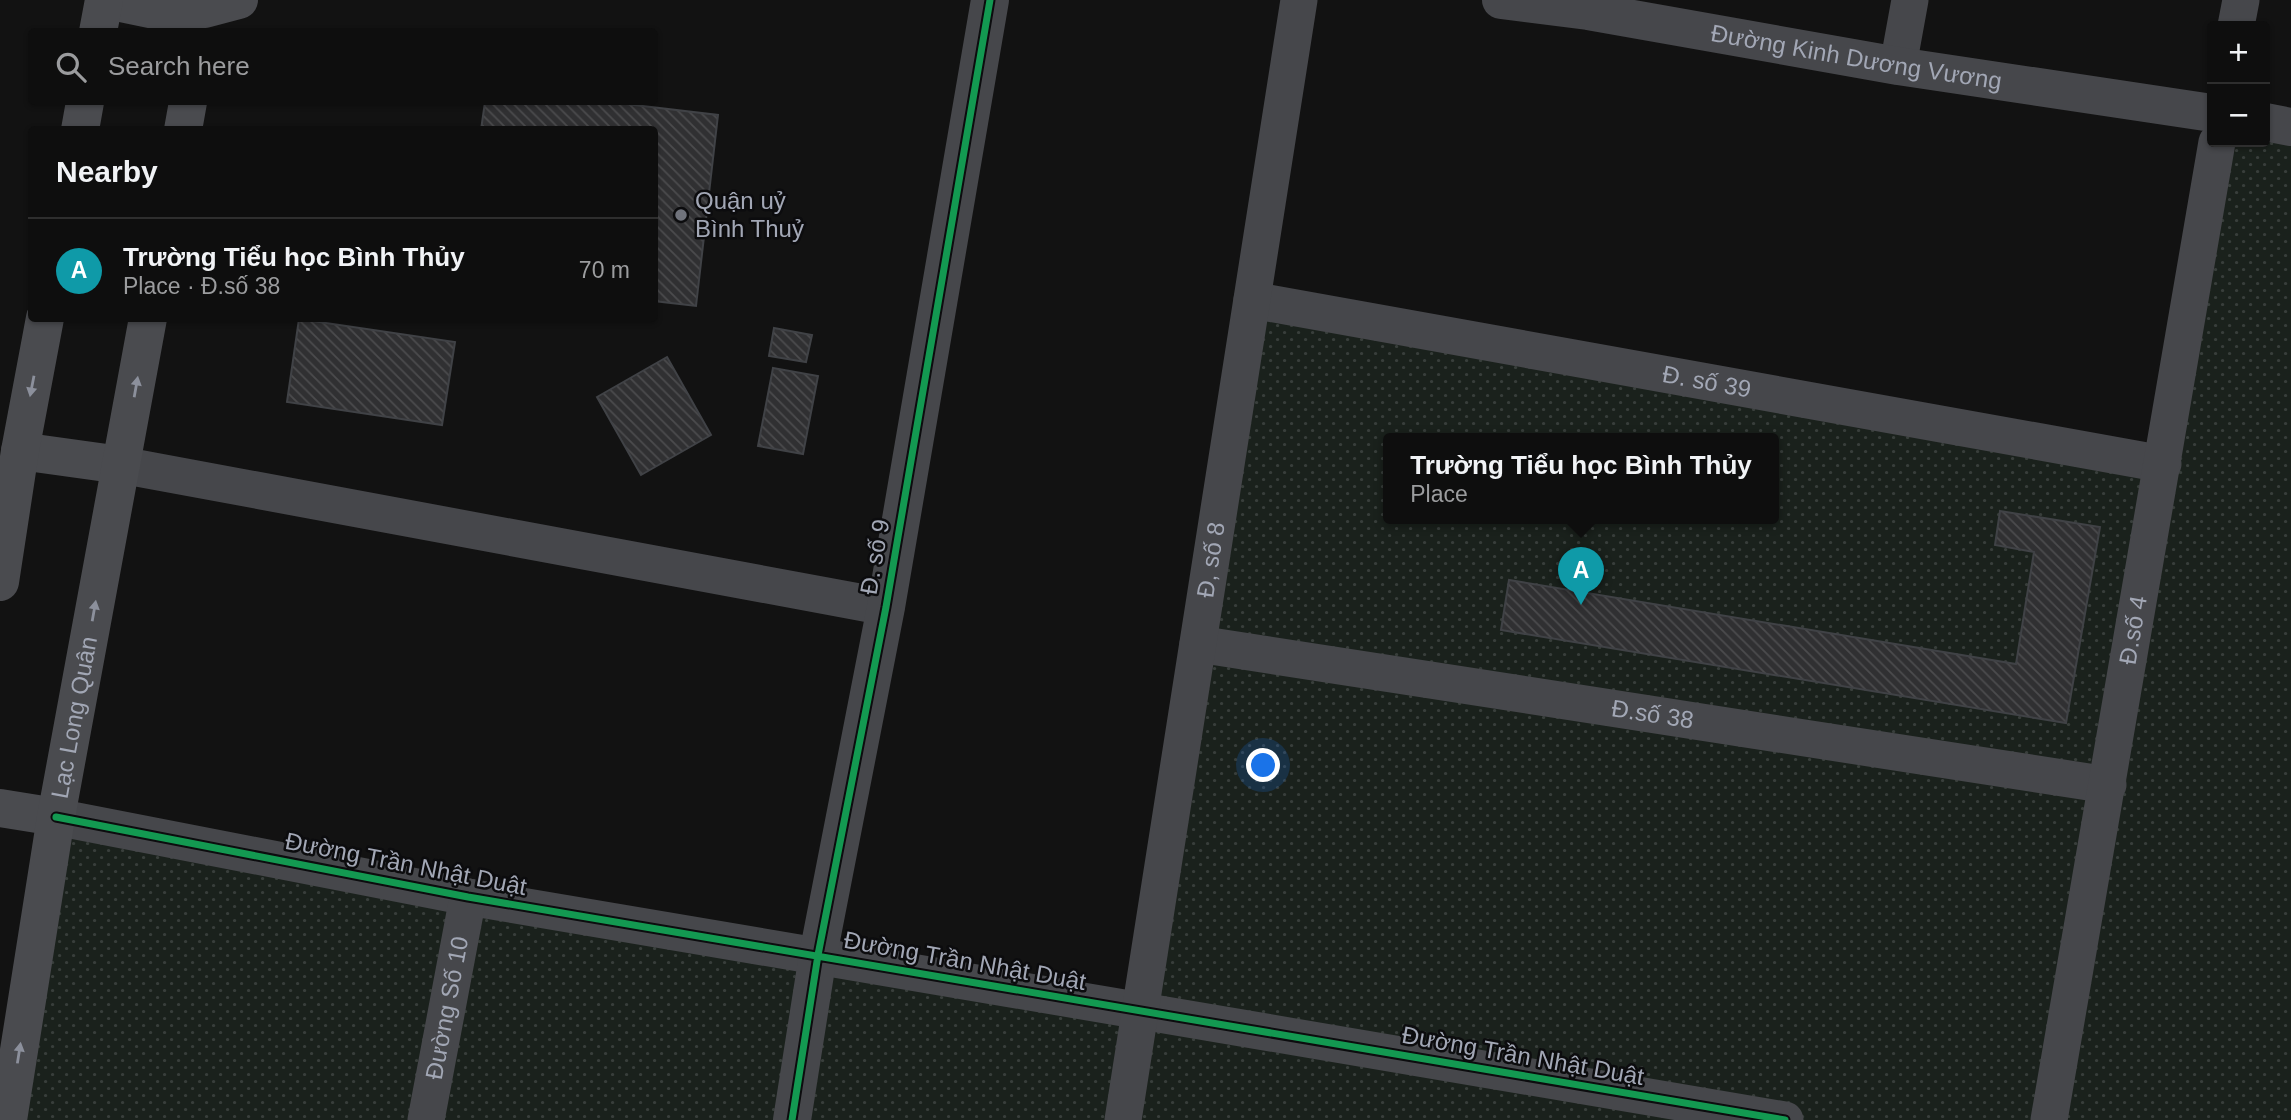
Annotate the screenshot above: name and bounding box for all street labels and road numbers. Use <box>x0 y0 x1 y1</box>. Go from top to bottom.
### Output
street label: Đường Kinh Dương Vương <box>1709 19 2004 94</box>
street label: Đ. số 39 <box>1660 360 1753 403</box>
street label: Đ. số 9 <box>855 517 894 597</box>
street label: Đ, số 8 <box>1191 520 1230 599</box>
street label: Đ.số 4 <box>2113 594 2152 667</box>
street label: Lạc Long Quân <box>46 634 102 801</box>
street label: Đ.số 38 <box>1610 694 1696 734</box>
street label: Đường Trần Nhật Duật <box>283 827 529 900</box>
street label: Đường Trần Nhật Duật <box>842 926 1089 995</box>
street label: Đường Số 10 <box>420 934 473 1082</box>
street label: Đường Trần Nhật Duật <box>1400 1021 1647 1090</box>

